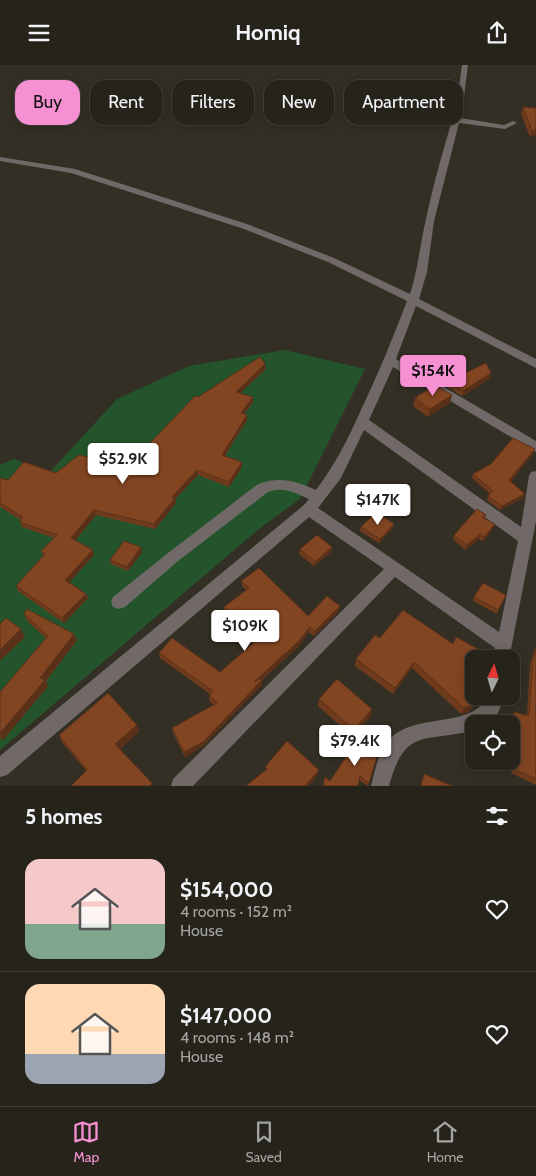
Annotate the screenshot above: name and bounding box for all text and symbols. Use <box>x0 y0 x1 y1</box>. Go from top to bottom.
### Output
icon: menu <box>25 19 53 47</box>
text: Homiq <box>235 19 301 46</box>
icon: share <box>483 19 511 47</box>
chip: Buy <box>15 80 80 125</box>
chip: Rent <box>90 80 162 125</box>
chip: Filters <box>172 80 254 125</box>
chip: New <box>264 80 334 125</box>
chip: Apartment <box>344 80 463 125</box>
pin: $154K <box>398 355 468 397</box>
text: $154K <box>411 361 455 380</box>
pin: $52.9K <box>82 443 164 485</box>
text: $52.9K <box>99 449 147 468</box>
pin: $147K <box>343 483 413 526</box>
text: $147K <box>356 490 400 509</box>
pin: $109K <box>210 609 280 652</box>
text: $109K <box>222 616 268 635</box>
north arrow <box>465 650 520 705</box>
map controls <box>465 650 520 770</box>
button: locate <box>465 715 520 770</box>
pin: $79.4K <box>314 725 396 767</box>
text: $79.4K <box>330 731 380 750</box>
icon: filters <box>483 802 511 830</box>
text: 5 homes <box>25 804 103 829</box>
text: $154,000 <box>180 877 273 902</box>
icon: home <box>65 879 125 939</box>
icon: heart <box>483 895 511 923</box>
text: 4 rooms · 152 m² <box>180 902 292 921</box>
text: House <box>180 921 223 940</box>
text: $147,000 <box>180 1003 272 1028</box>
icon: home <box>65 1004 125 1064</box>
icon: heart <box>483 1020 511 1048</box>
text: 4 rooms · 148 m² <box>180 1028 294 1047</box>
text: House <box>180 1047 223 1066</box>
tab: Map <box>72 1118 100 1166</box>
tab: Saved <box>245 1118 282 1166</box>
tab: Home <box>427 1118 464 1166</box>

